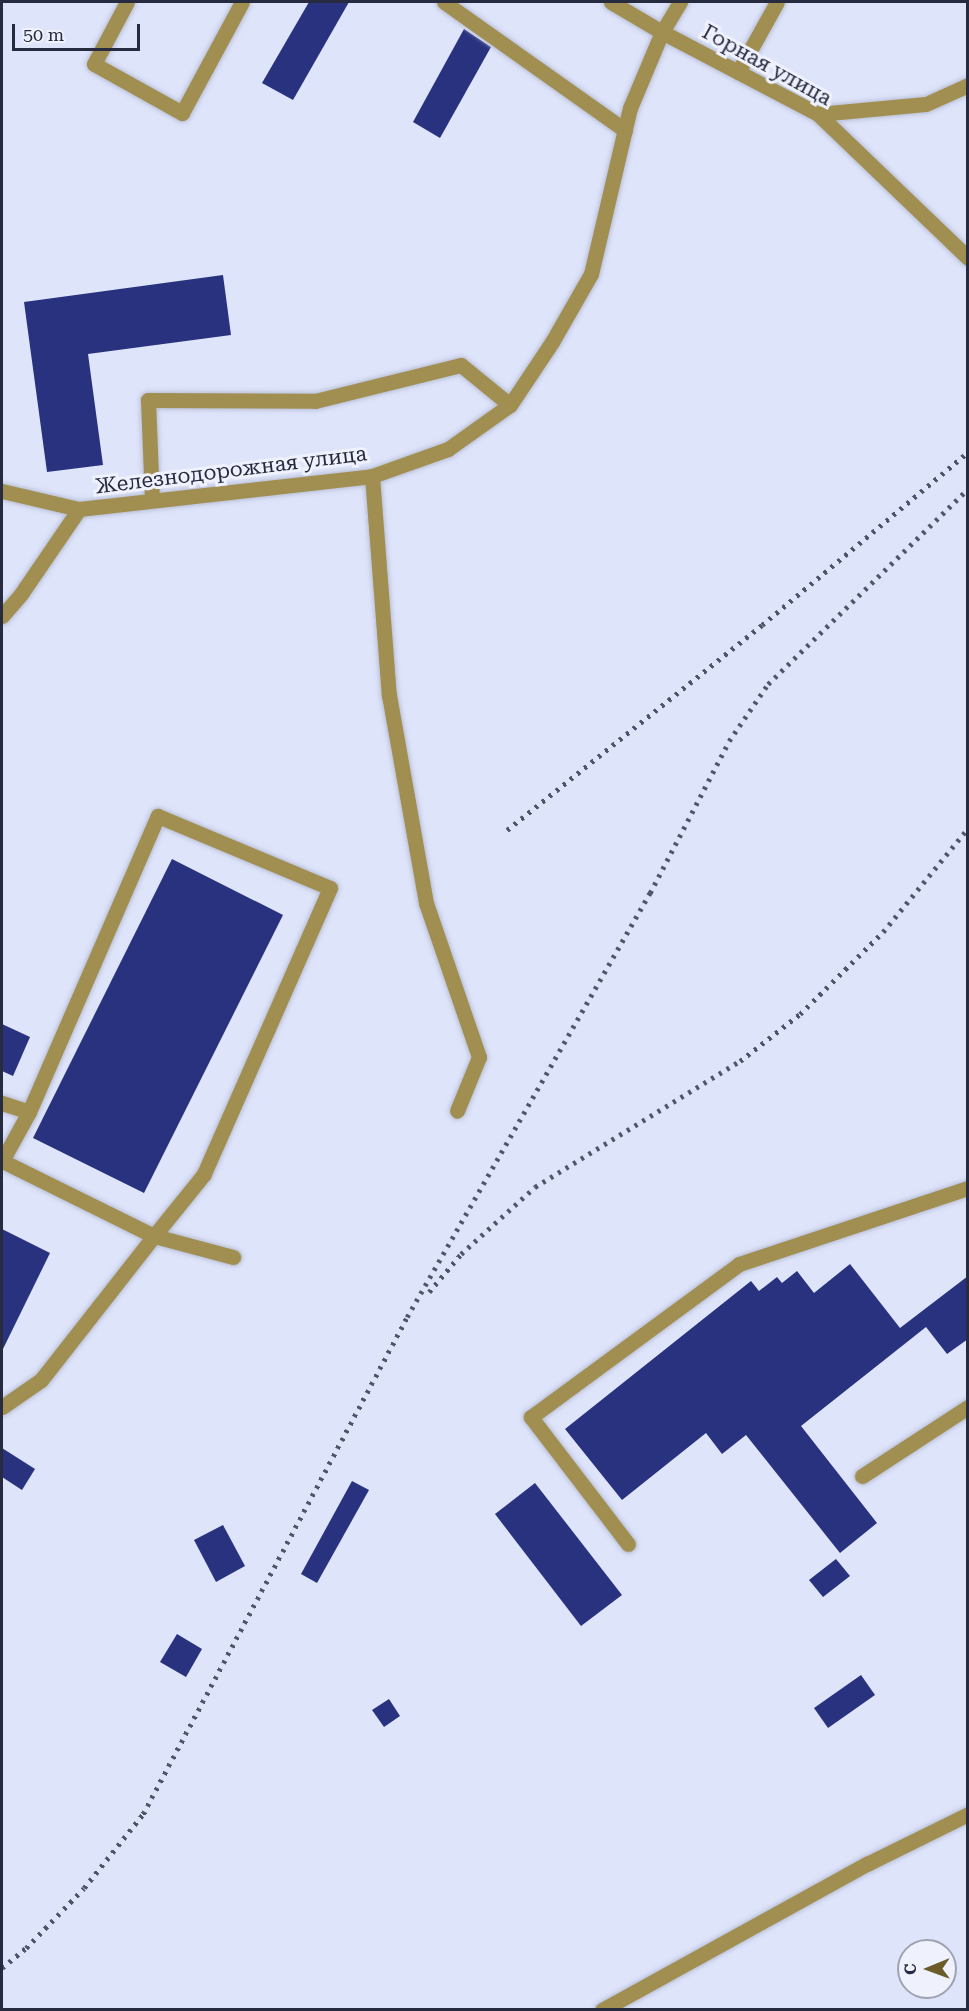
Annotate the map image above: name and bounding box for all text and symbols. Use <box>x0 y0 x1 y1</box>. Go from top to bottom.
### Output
scale bar <box>15 12 142 50</box>
street label: Горная улица <box>698 19 836 111</box>
text: 50 m <box>23 24 64 45</box>
street label: Железнодорожная улица <box>94 441 368 499</box>
north arrow <box>897 1939 957 1999</box>
text: С <box>901 1964 920 1975</box>

